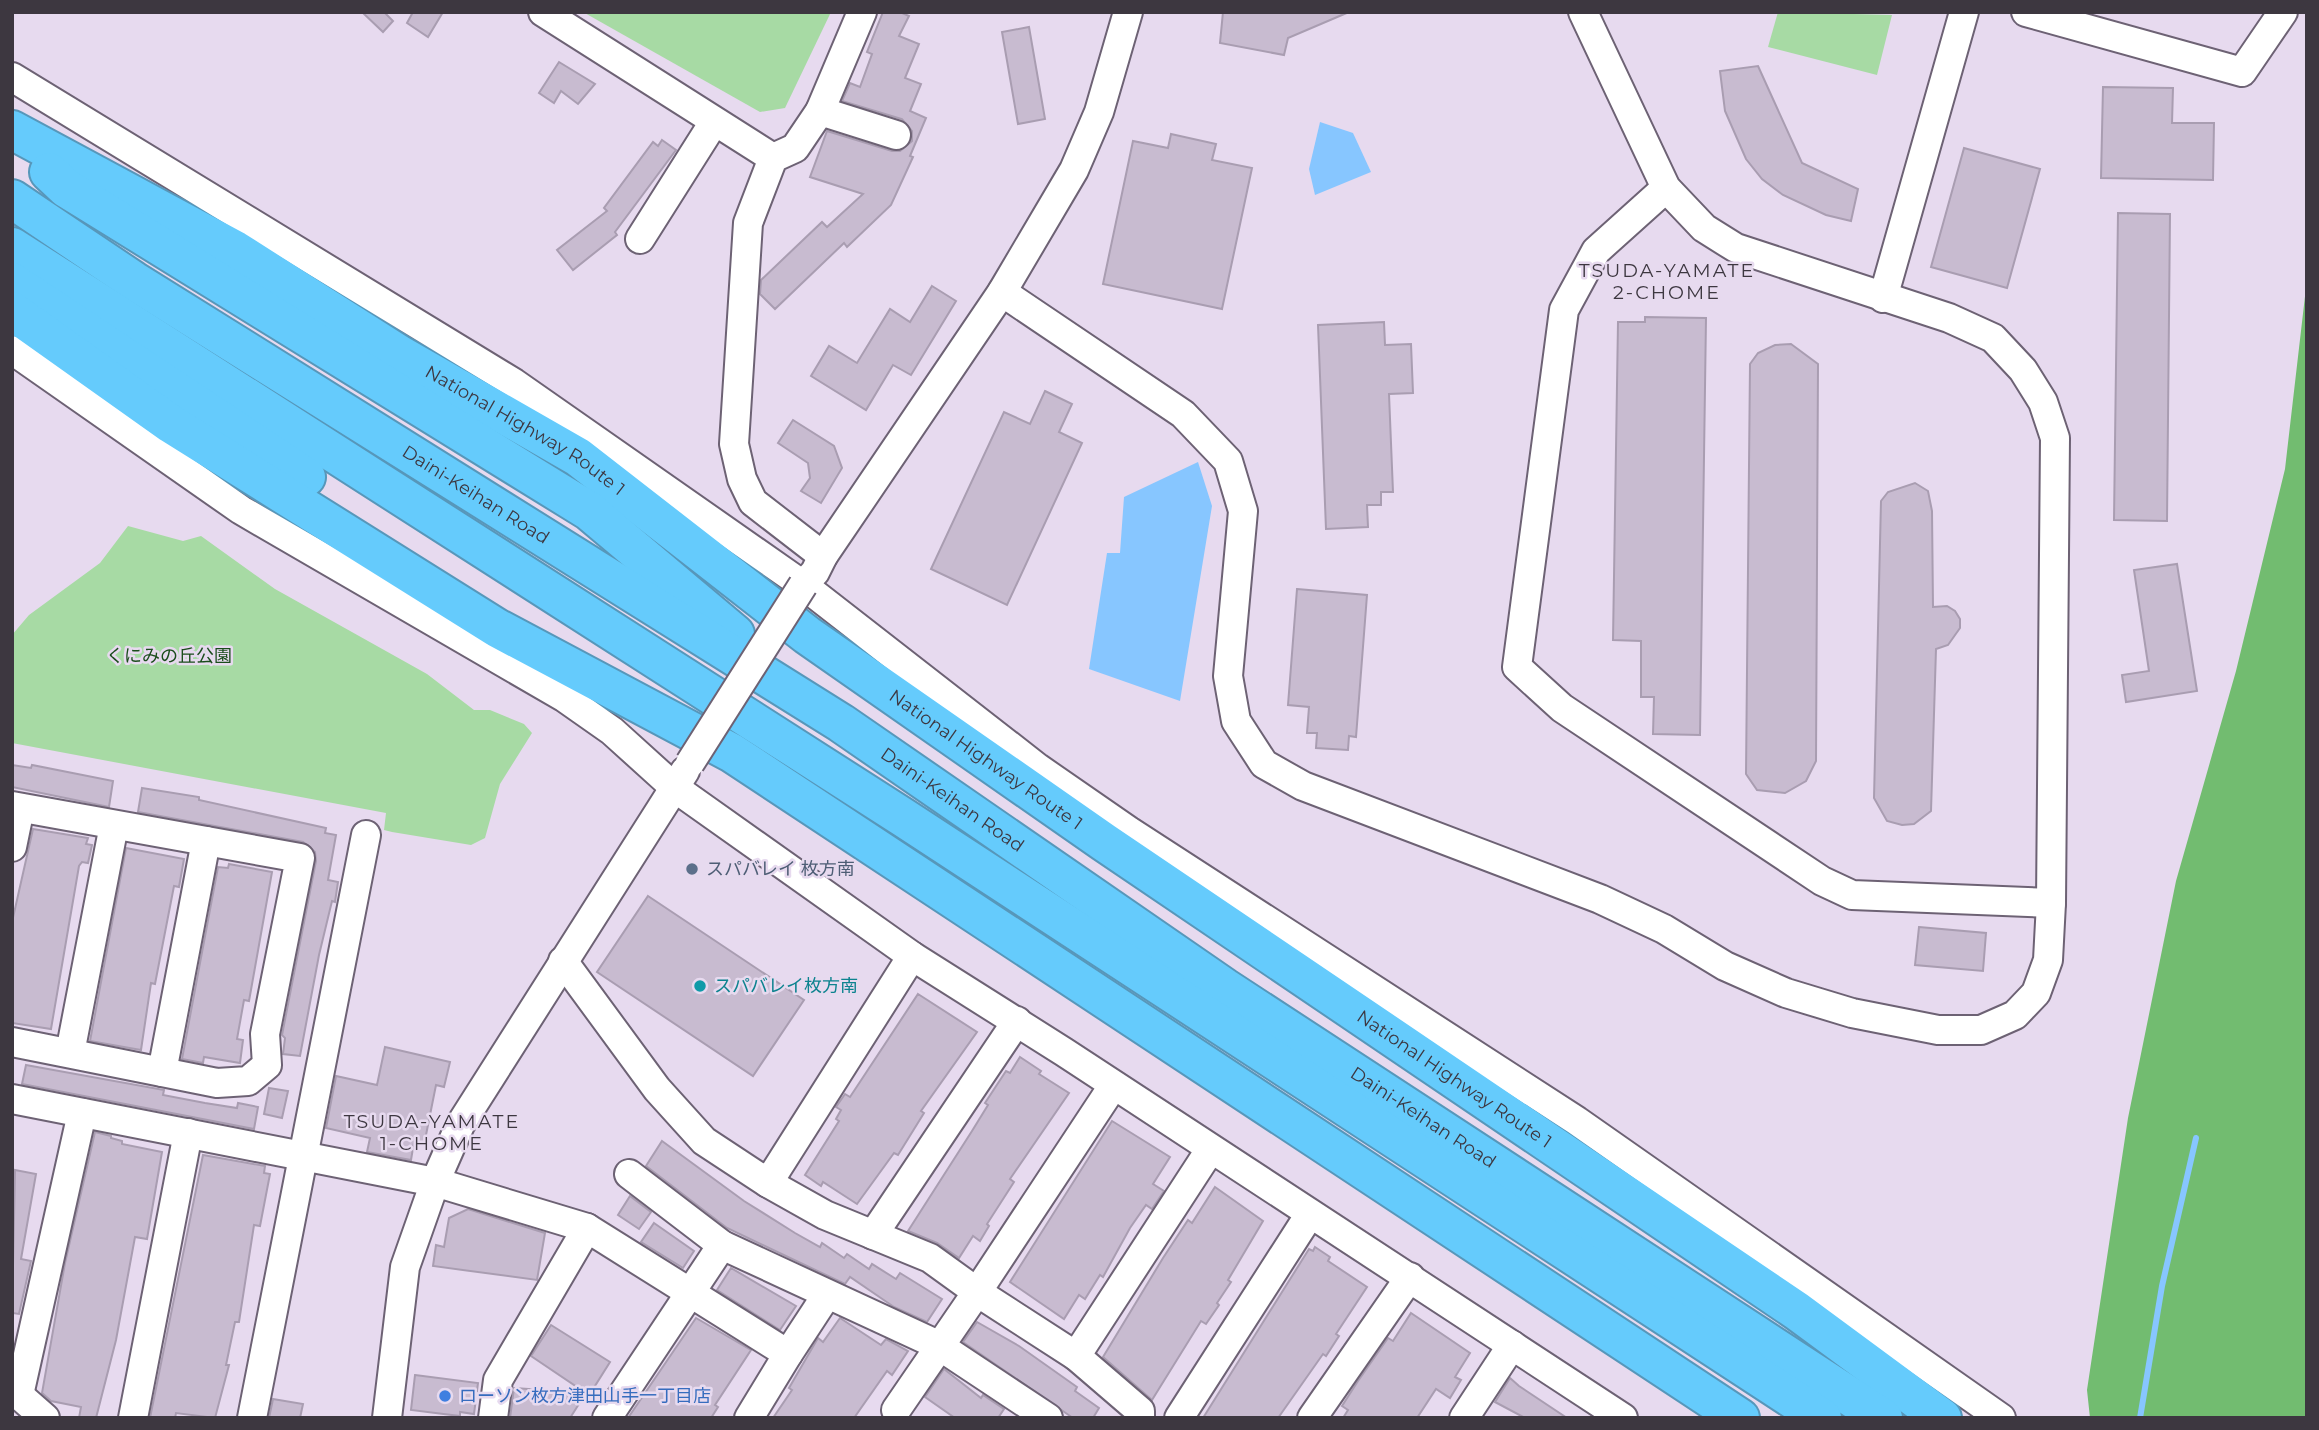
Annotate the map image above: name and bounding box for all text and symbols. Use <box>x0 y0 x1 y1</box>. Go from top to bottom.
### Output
district label: TSUDA-YAMATE 2-CHOME <box>1579 259 1755 304</box>
street label: National Highway Route 1 <box>421 361 629 500</box>
street label: Daini-Keihan Road <box>398 440 553 549</box>
park label: くにみの丘公園 <box>106 645 232 667</box>
street label: National Highway Route 1 <box>885 685 1087 835</box>
street label: Daini-Keihan Road <box>876 743 1028 857</box>
place label: スパバレイ 枚方南 <box>706 858 855 880</box>
marker: スパバレイ 枚方南 <box>684 861 700 877</box>
place label: スパバレイ枚方南 <box>714 975 858 997</box>
marker: スパバレイ枚方南 <box>692 978 708 994</box>
street label: National Highway Route 1 <box>1353 1005 1556 1153</box>
street label: Daini-Keihan Road <box>1346 1062 1500 1173</box>
district label: TSUDA-YAMATE 1-CHOME <box>344 1110 520 1155</box>
place label: ローソン枚方津田山手一丁目店 <box>459 1385 711 1407</box>
marker: ローソン枚方津田山手一丁目店 <box>437 1388 453 1404</box>

